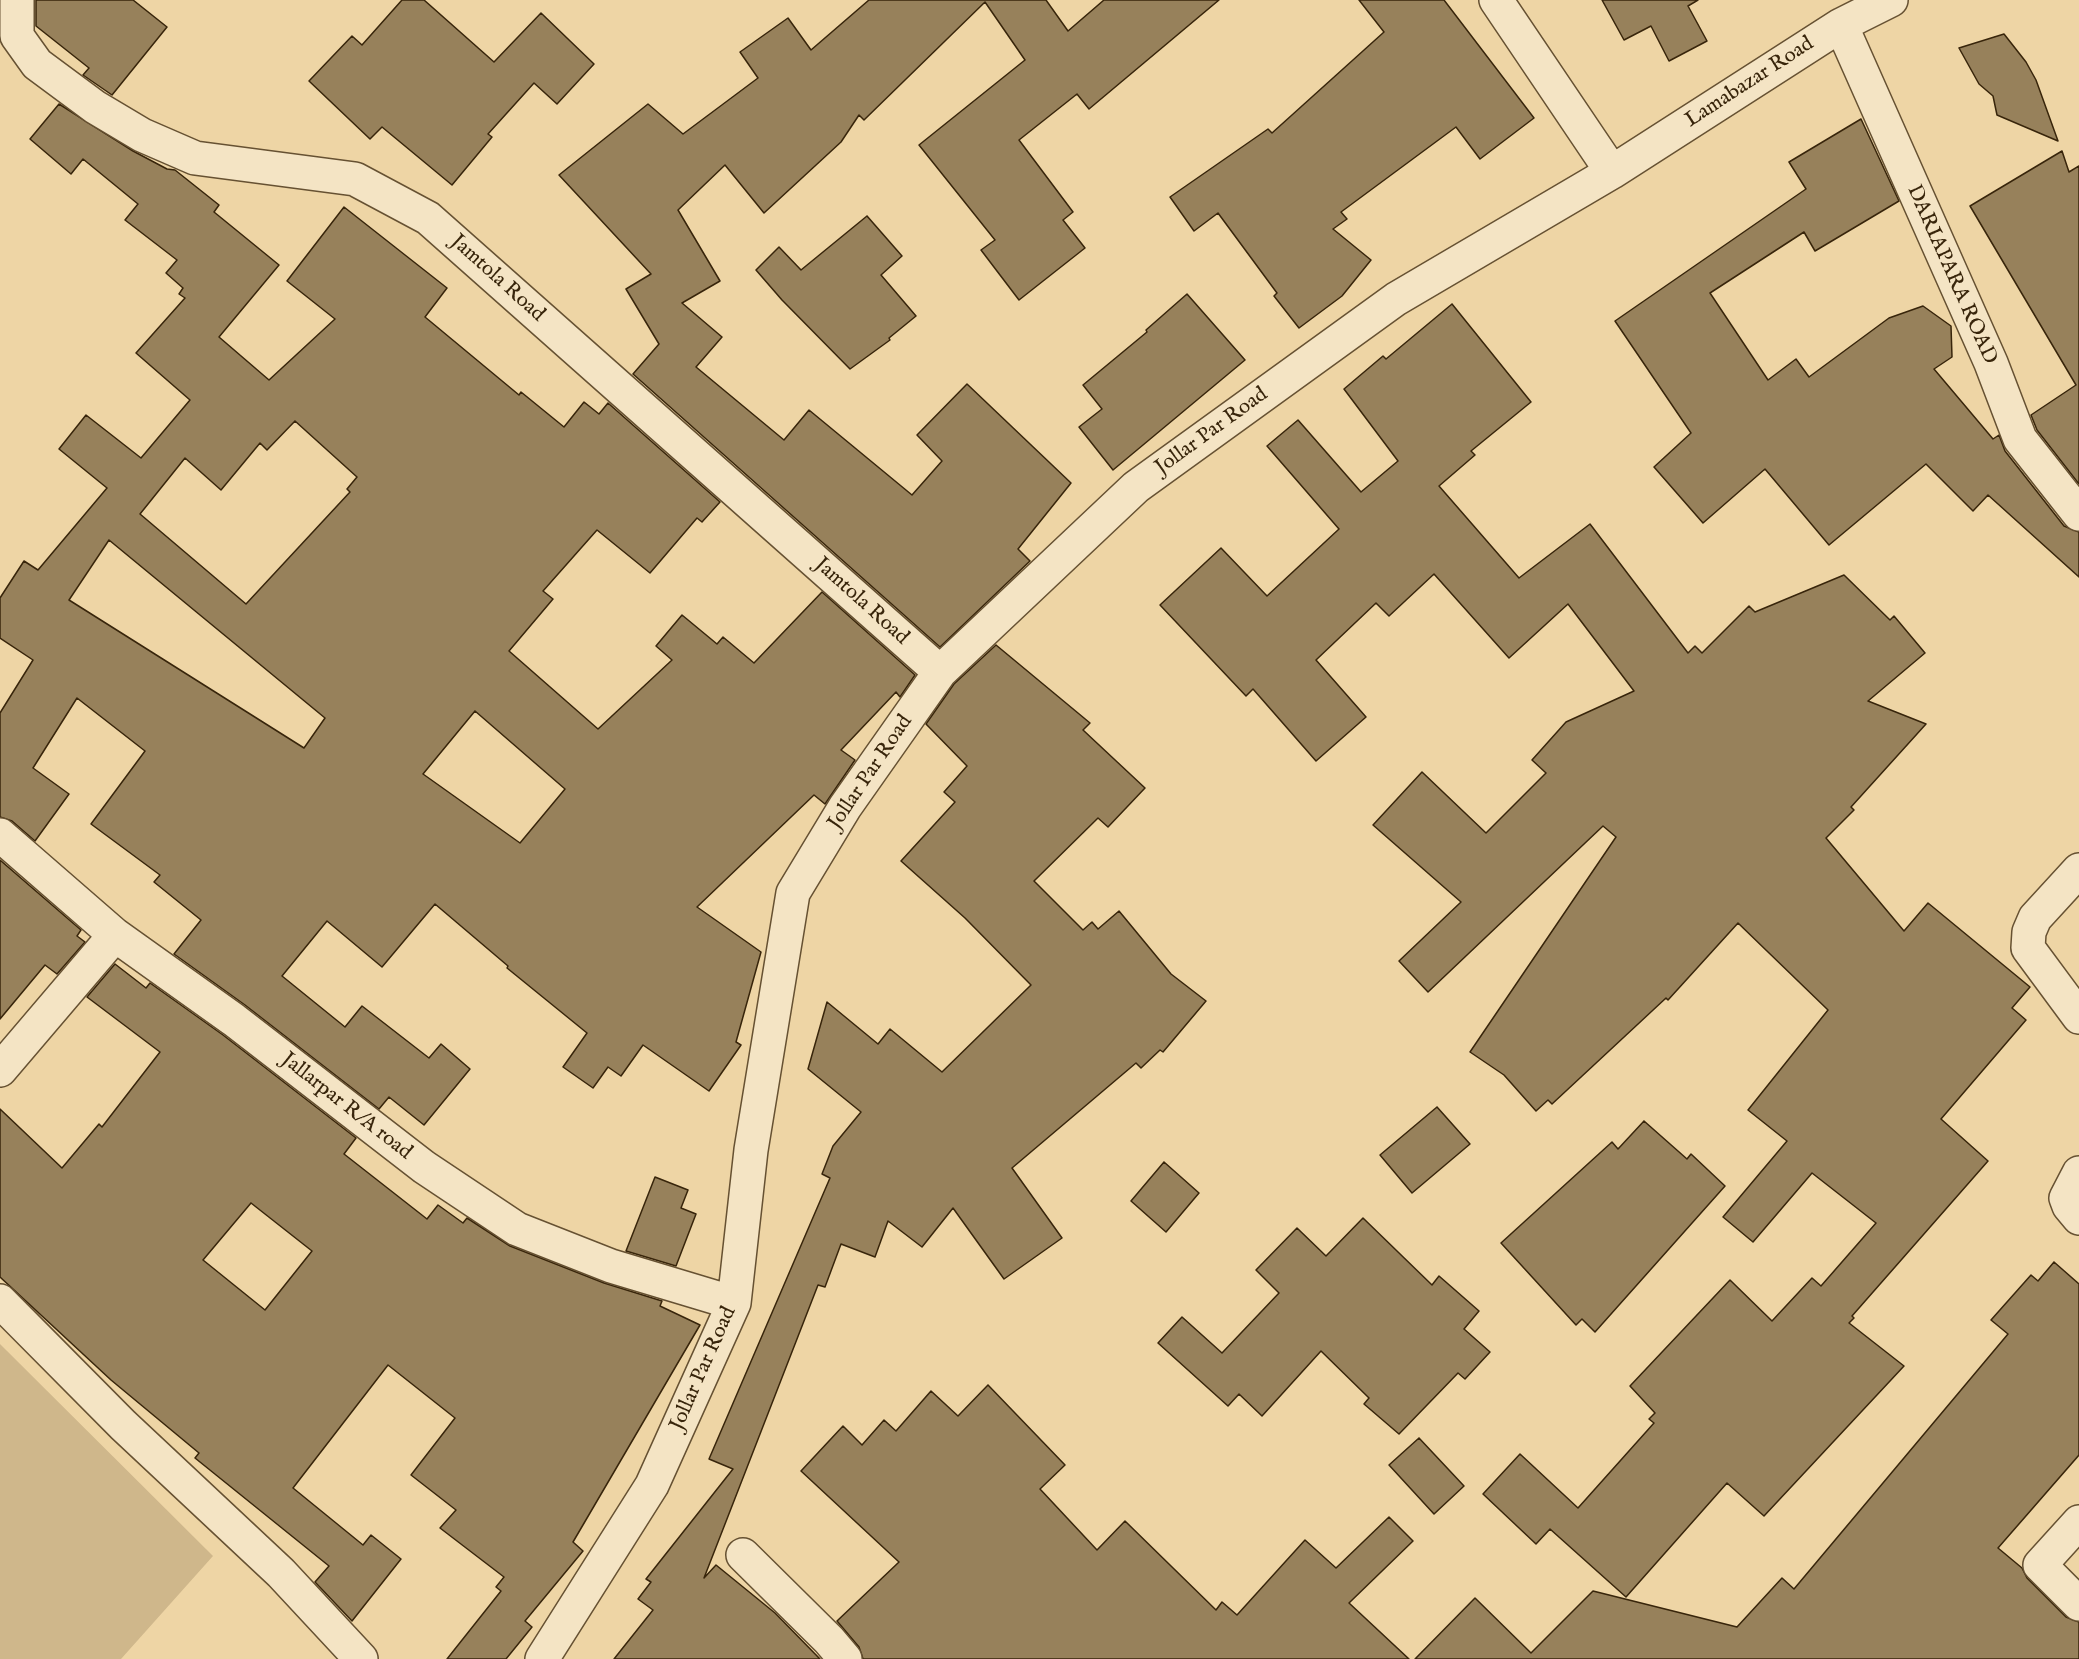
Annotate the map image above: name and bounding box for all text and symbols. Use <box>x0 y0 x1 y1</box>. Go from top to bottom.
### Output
street label: Lamabazar Road <box>1681 32 1819 134</box>
street label: DARIAPARA ROAD <box>1900 181 2002 369</box>
street label: Jamtola Road <box>445 230 549 328</box>
street label: Jollar Par Road <box>1151 383 1273 481</box>
street label: Jamtola Road <box>809 553 913 651</box>
street label: Jollar Par Road <box>823 711 919 835</box>
street label: Jallarpar R/A road <box>276 1048 416 1166</box>
street label: Jollar Par Road <box>665 1303 743 1435</box>

